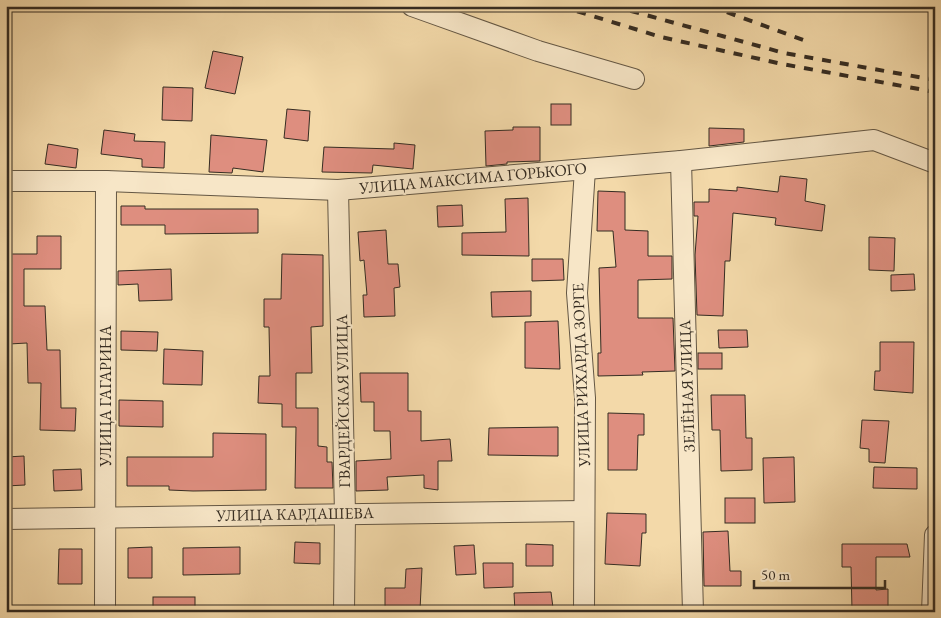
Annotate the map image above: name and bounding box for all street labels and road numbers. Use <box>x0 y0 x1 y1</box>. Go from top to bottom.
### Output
street label: УЛИЦА МАКСИМА ГОРЬКОГО <box>357 158 588 198</box>
street label: УЛИЦА РИХАРДА ЗОРГЕ <box>567 283 595 468</box>
street label: ГВАРДЕЙСКАЯ УЛИЦА <box>331 313 355 488</box>
street label: ЗЕЛЁНАЯ УЛИЦА <box>674 319 700 453</box>
street label: УЛИЦА ГАГАРИНА <box>95 324 116 468</box>
street label: УЛИЦА КАРДАШЕВА <box>215 502 375 526</box>

